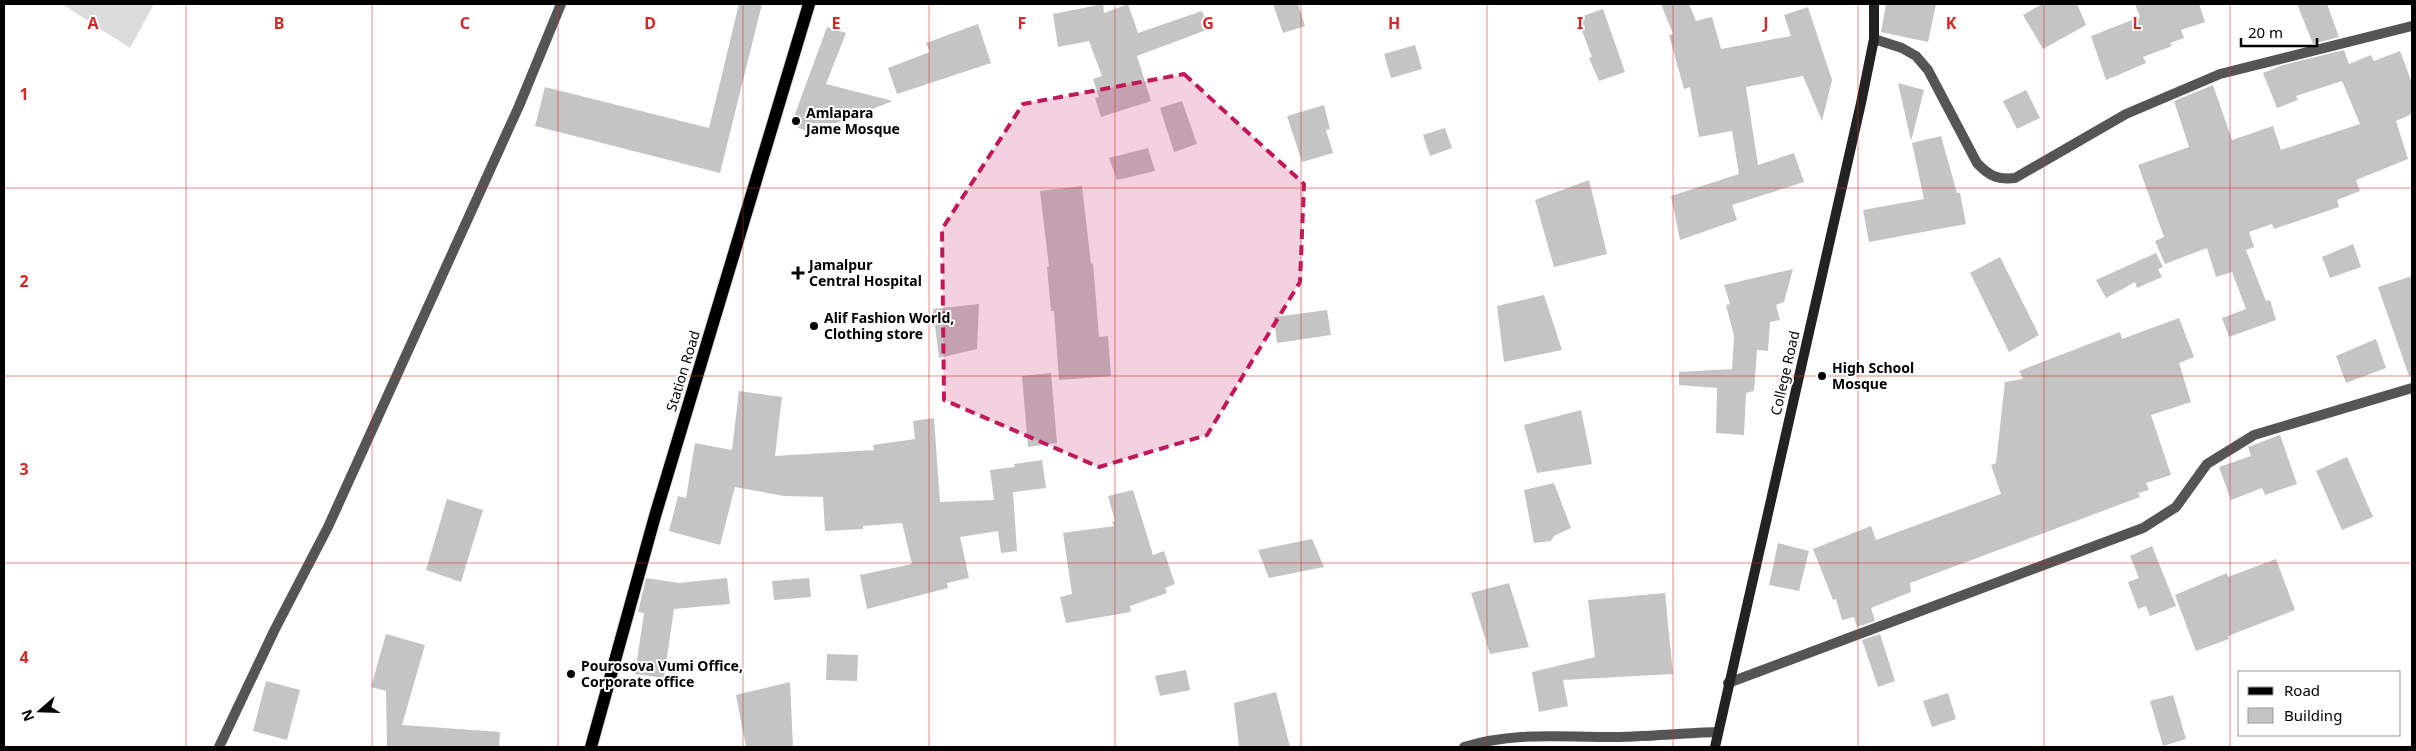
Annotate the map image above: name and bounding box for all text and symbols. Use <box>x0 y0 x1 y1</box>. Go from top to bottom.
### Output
text: A <box>87 12 99 34</box>
text: B <box>274 12 284 34</box>
text: C <box>460 12 470 34</box>
text: D <box>644 12 656 34</box>
text: E <box>832 12 841 34</box>
text: F <box>1018 12 1026 34</box>
text: G <box>1202 12 1214 34</box>
text: H <box>1388 12 1400 34</box>
text: I <box>1577 12 1583 34</box>
text: J <box>1761 12 1769 34</box>
text: K <box>1946 12 1957 34</box>
text: L <box>2133 12 2142 34</box>
scale bar <box>2241 15 2317 47</box>
text: 20 m <box>2248 22 2283 42</box>
text: 1 <box>19 83 29 105</box>
place label: Amlapara Jame Mosque <box>804 103 900 138</box>
marker: Amlapara Jame Mosque <box>790 115 802 127</box>
place label: Jamalpur Central Hospital <box>807 255 922 290</box>
marker: Jamalpur Central Hospital <box>791 266 805 280</box>
text: 2 <box>19 270 29 292</box>
place label: Alif Fashion World, Clothing store <box>824 308 954 343</box>
marker: Alif Fashion World, Clothing store <box>808 320 820 332</box>
street label: Station Road <box>661 328 704 414</box>
street label: College Road <box>1766 329 1803 417</box>
place label: High School Mosque <box>1832 358 1914 393</box>
marker: High School Mosque <box>1816 370 1828 382</box>
text: 3 <box>19 458 29 480</box>
text: 4 <box>19 646 29 668</box>
place label: Pourosova Vumi Office, Corporate office <box>581 656 743 691</box>
marker: Pourosova Vumi Office, Corporate office <box>565 668 577 680</box>
legend <box>2238 671 2401 736</box>
text: Road <box>2284 680 2320 700</box>
north arrow <box>15 686 65 736</box>
text: Building <box>2284 705 2342 725</box>
text: N <box>16 707 38 724</box>

